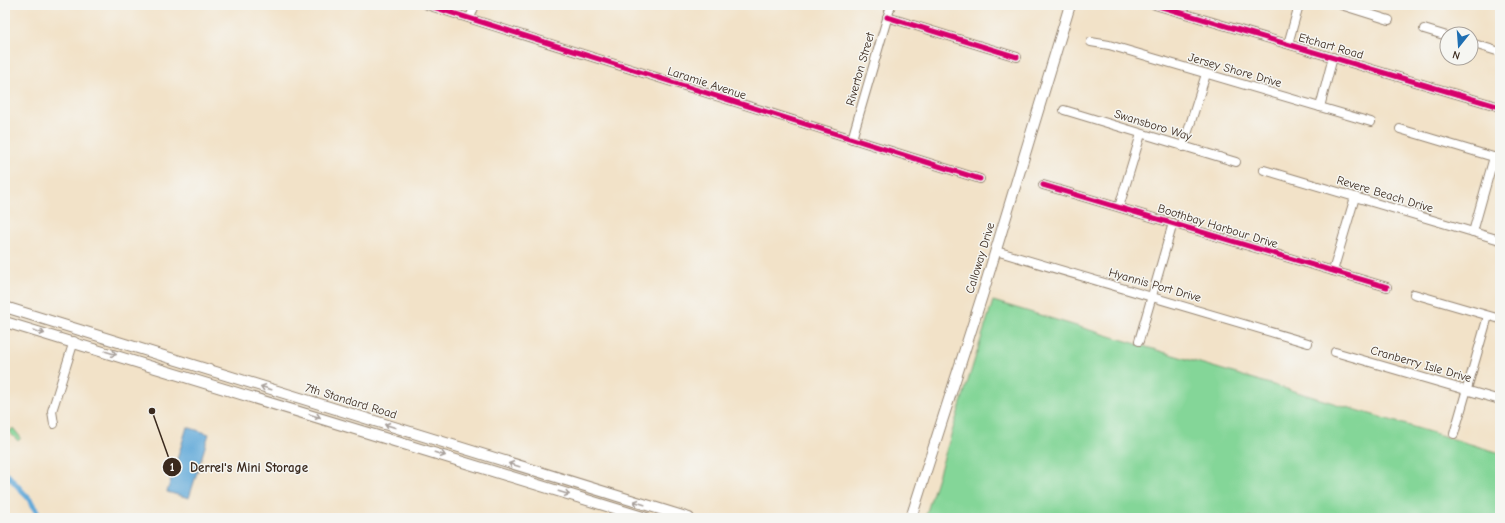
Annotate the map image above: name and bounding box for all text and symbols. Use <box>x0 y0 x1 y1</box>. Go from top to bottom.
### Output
north arrow <box>1439 26 1479 66</box>
street label: Riverton Street <box>843 30 877 107</box>
street label: Etchart Road <box>1297 30 1365 62</box>
text: N <box>1451 48 1462 62</box>
street label: Jersey Shore Drive <box>1187 50 1283 90</box>
street label: Laramie Avenue <box>666 64 748 102</box>
street label: Swansboro Way <box>1113 107 1194 144</box>
street label: Revere Beach Drive <box>1335 173 1435 215</box>
street label: Boothbay Harbour Drive <box>1156 201 1280 251</box>
street label: Calloway Drive <box>963 221 997 295</box>
street label: Hyannis Port Drive <box>1107 265 1203 305</box>
one-way arrow <box>33 329 46 336</box>
street label: Cranberry Isle Drive <box>1369 343 1473 385</box>
one-way arrow <box>104 350 117 357</box>
street label: 7th Standard Road <box>303 380 399 422</box>
one-way arrow <box>260 384 273 391</box>
one-way arrow <box>309 413 322 420</box>
one-way arrow <box>384 422 397 429</box>
one-way arrow <box>433 451 446 458</box>
callout: Derrel's Mini Storage <box>162 454 316 479</box>
text: 1 <box>170 460 175 474</box>
text: Derrel's Mini Storage <box>190 460 309 475</box>
one-way arrow <box>508 461 521 468</box>
one-way arrow <box>557 490 570 497</box>
one-way arrow <box>632 499 645 506</box>

